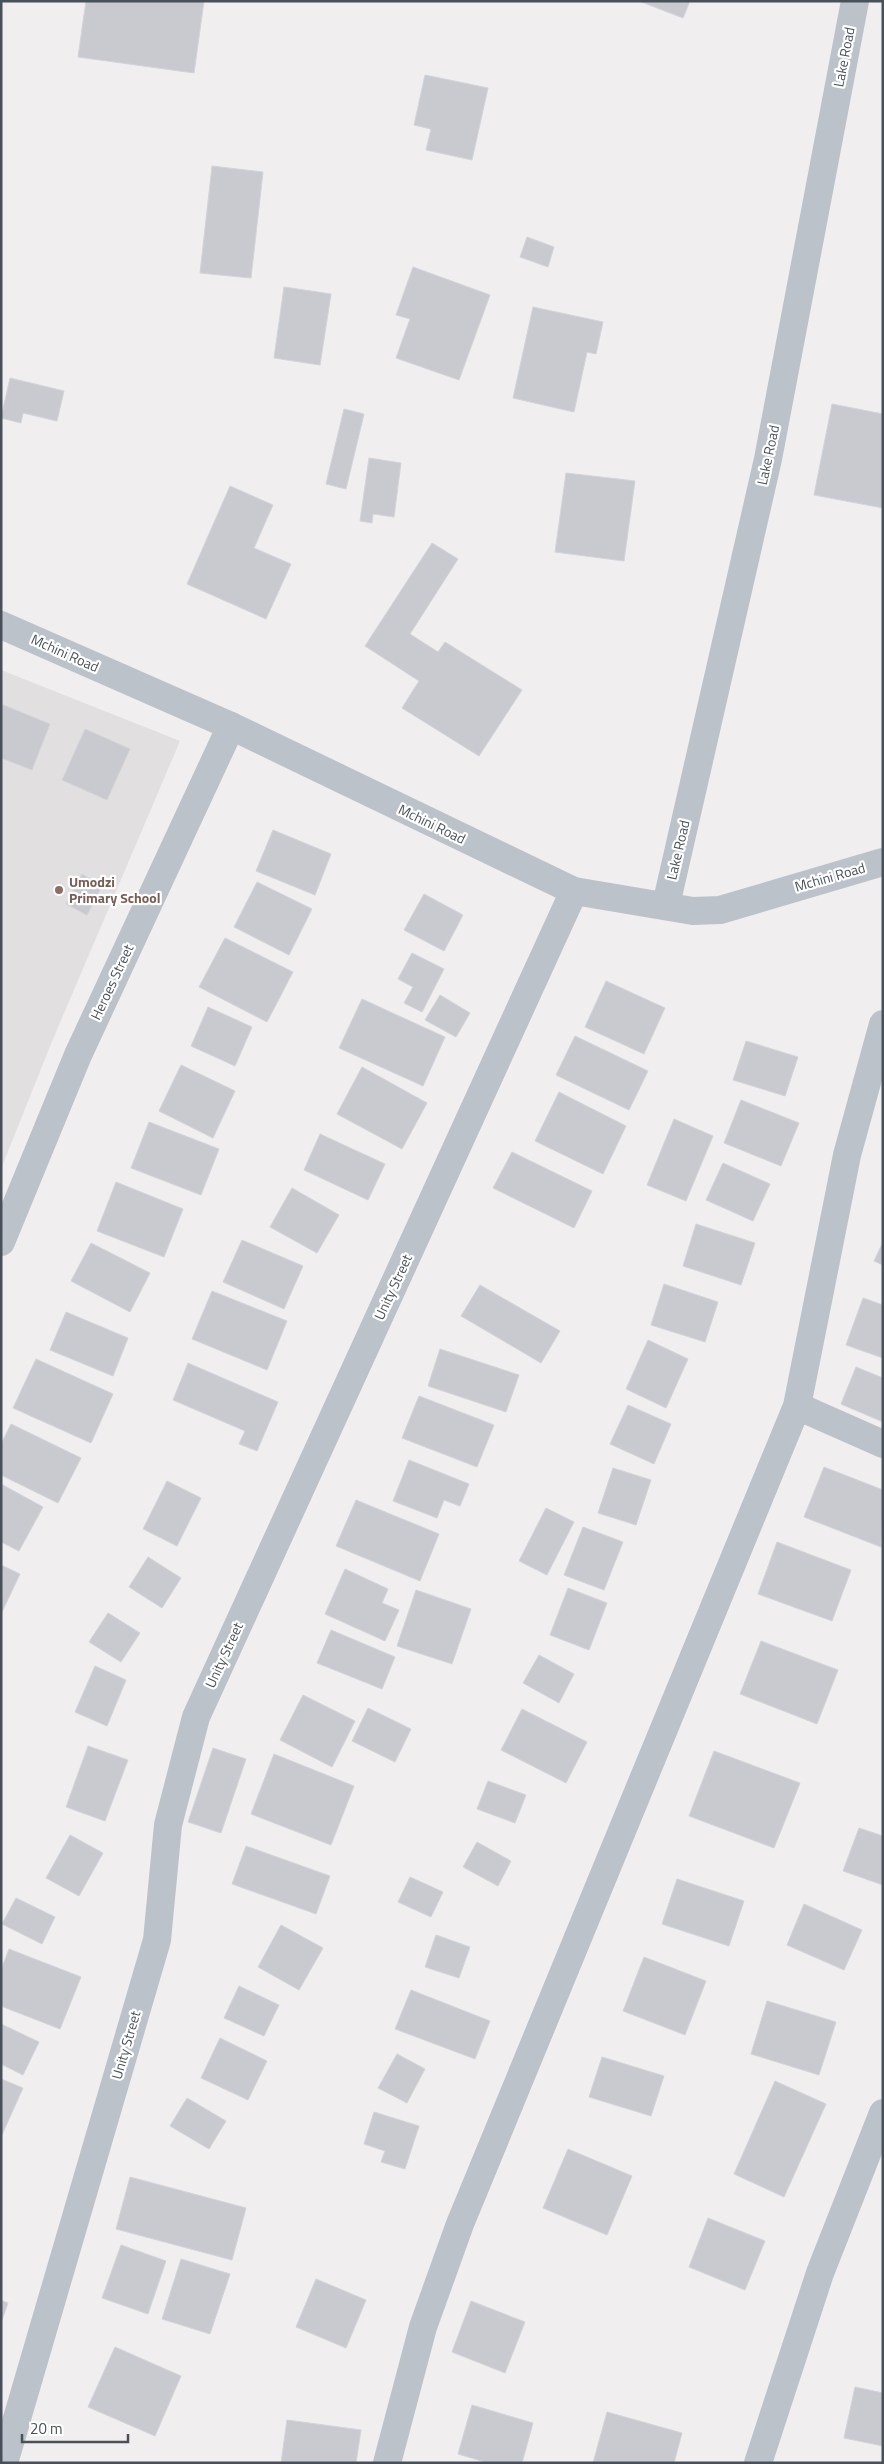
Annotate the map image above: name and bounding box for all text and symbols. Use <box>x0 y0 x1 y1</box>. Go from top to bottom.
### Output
street label: Lake Road <box>827 25 860 89</box>
street label: Lake Road <box>751 423 784 487</box>
street label: Mchini Road <box>28 628 103 677</box>
street label: Mchini Road <box>395 798 469 849</box>
street label: Lake Road <box>660 818 695 882</box>
street label: Mchini Road <box>792 856 868 897</box>
place label: Umodzi Primary School <box>69 871 161 908</box>
marker: Umodzi Primary School <box>53 884 65 896</box>
street label: Heroes Street <box>85 940 138 1023</box>
street label: Unity Street <box>368 1250 417 1323</box>
street label: Unity Street <box>199 1618 248 1691</box>
street label: Unity Street <box>106 2008 145 2082</box>
scale bar <box>22 2412 129 2444</box>
text: 20 m <box>30 2417 63 2440</box>

